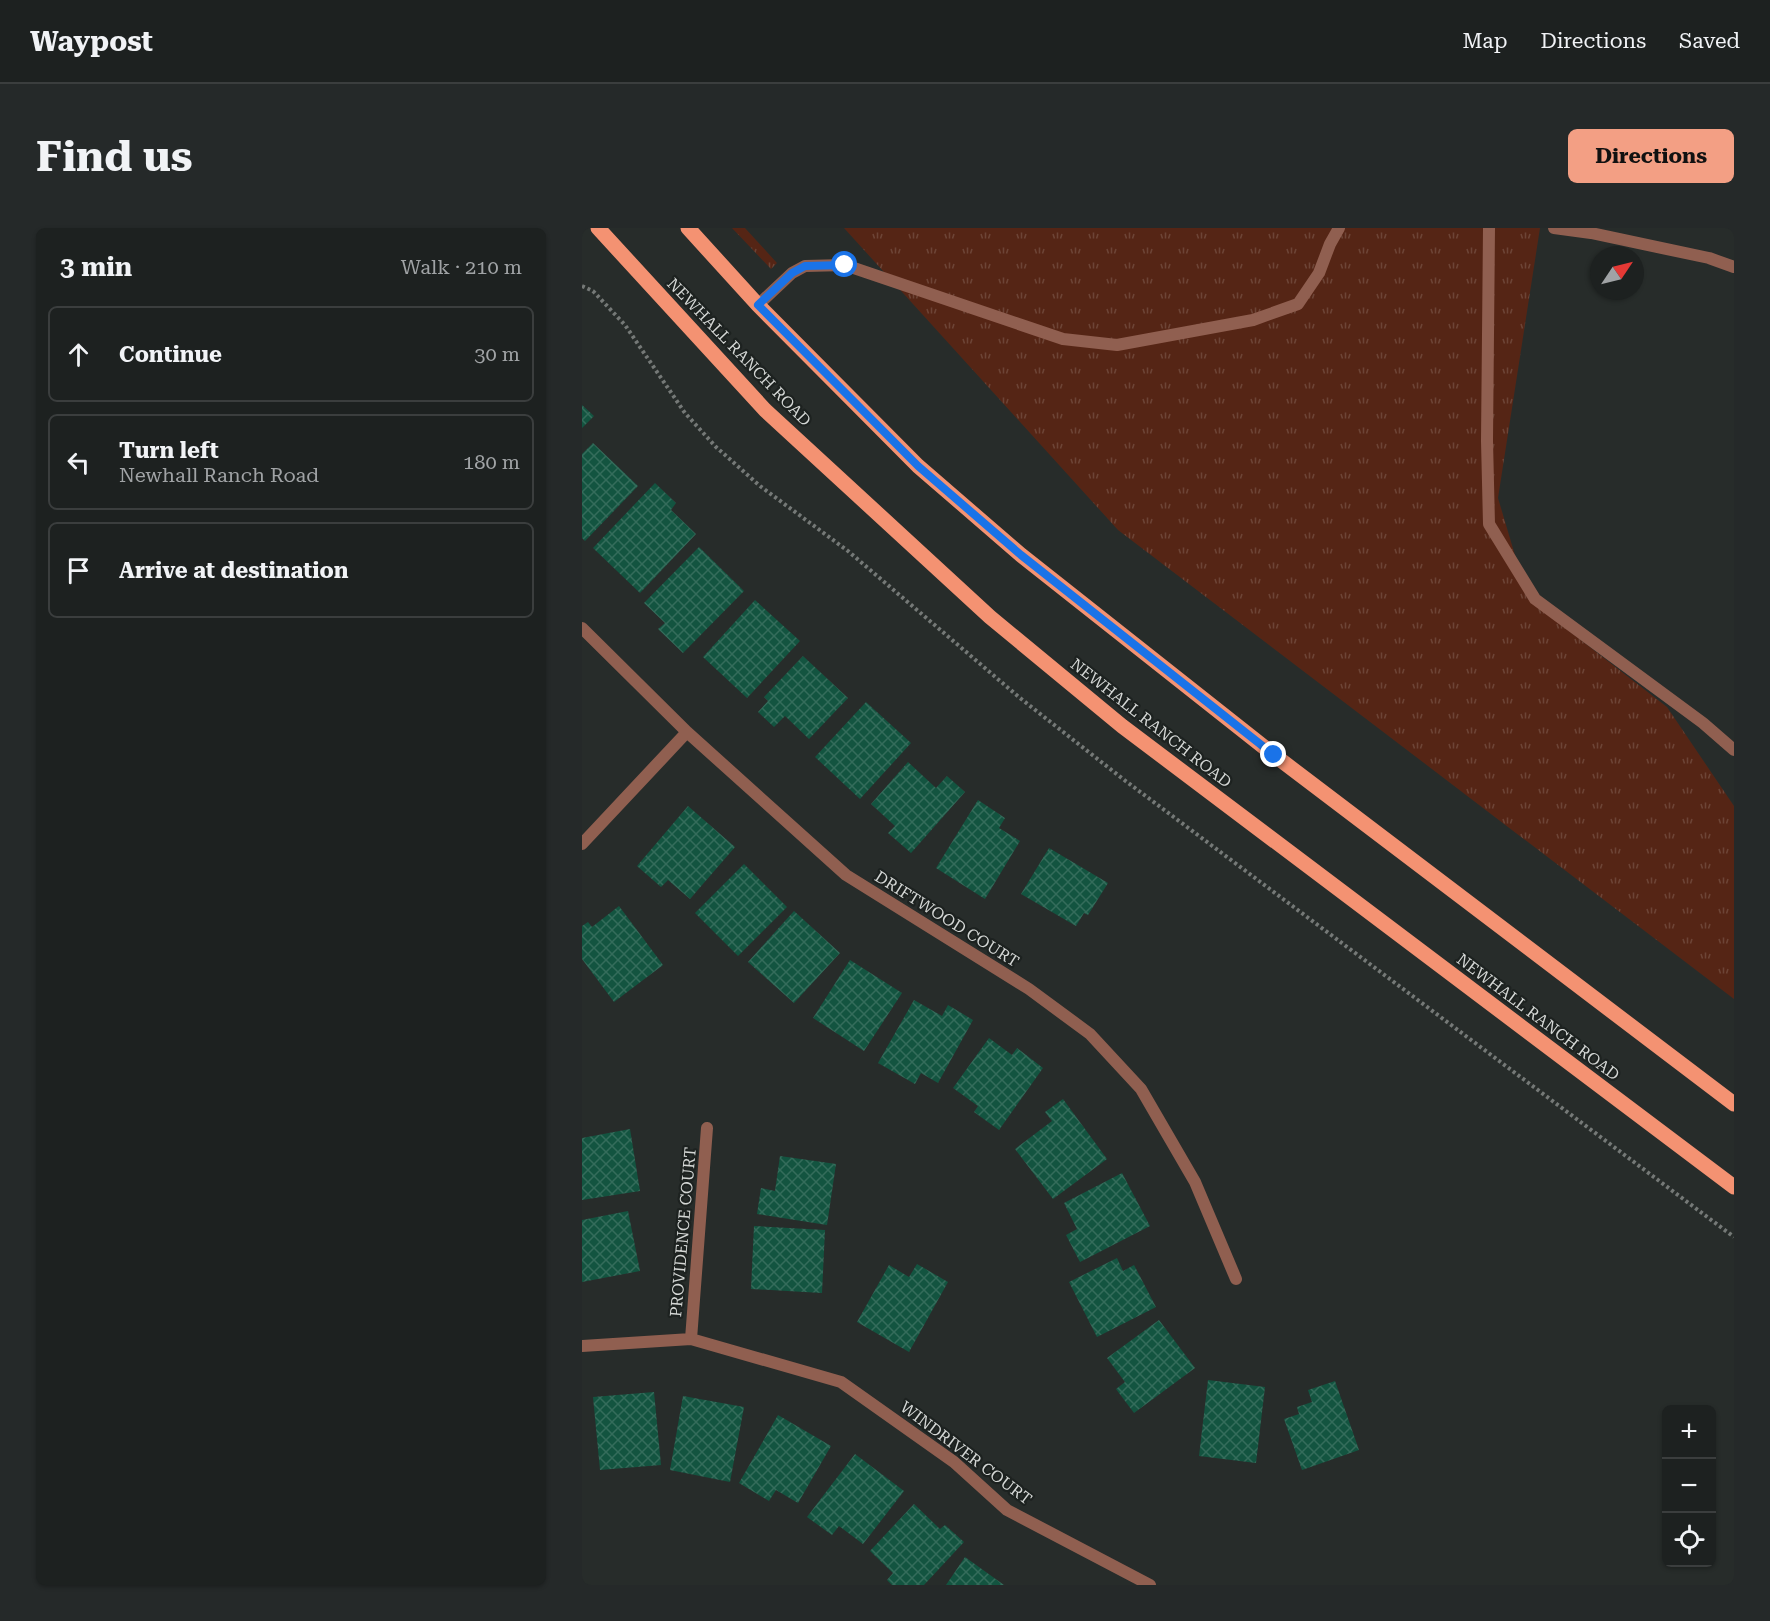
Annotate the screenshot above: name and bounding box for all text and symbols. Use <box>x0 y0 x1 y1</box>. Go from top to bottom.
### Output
text: Waypost <box>30 25 153 58</box>
text: Map <box>1463 29 1507 53</box>
text: Directions <box>1540 29 1646 53</box>
text: Saved <box>1679 29 1740 53</box>
button: Directions <box>1568 129 1734 183</box>
text: Find us <box>36 132 193 181</box>
north arrow <box>1590 246 1644 300</box>
route start <box>831 251 857 277</box>
text: 3 min <box>60 252 132 282</box>
text: Walk · 210 m <box>401 255 522 279</box>
street label: NEWHALL RANCH ROAD <box>663 274 815 430</box>
icon: ahead <box>62 338 95 371</box>
text: Continue <box>119 342 222 367</box>
text: 30 m <box>474 342 520 366</box>
text: Turn left <box>119 438 219 463</box>
icon: left <box>62 446 95 479</box>
text: 180 m <box>463 450 520 474</box>
text: Newhall Ranch Road <box>119 463 319 487</box>
icon: arrive <box>62 554 95 587</box>
text: Arrive at destination <box>119 558 348 583</box>
street label: NEWHALL RANCH ROAD <box>1067 654 1235 792</box>
route end <box>1260 741 1286 767</box>
street label: DRIFTWOOD COURT <box>871 867 1023 971</box>
street label: NEWHALL RANCH ROAD <box>1453 950 1623 1084</box>
street label: PROVIDENCE COURT <box>666 1146 700 1318</box>
street label: WINDRIVER COURT <box>897 1397 1036 1509</box>
map controls <box>1662 1405 1716 1567</box>
button: + <box>1662 1405 1716 1459</box>
button: − <box>1662 1459 1716 1513</box>
button: locate <box>1662 1513 1716 1567</box>

